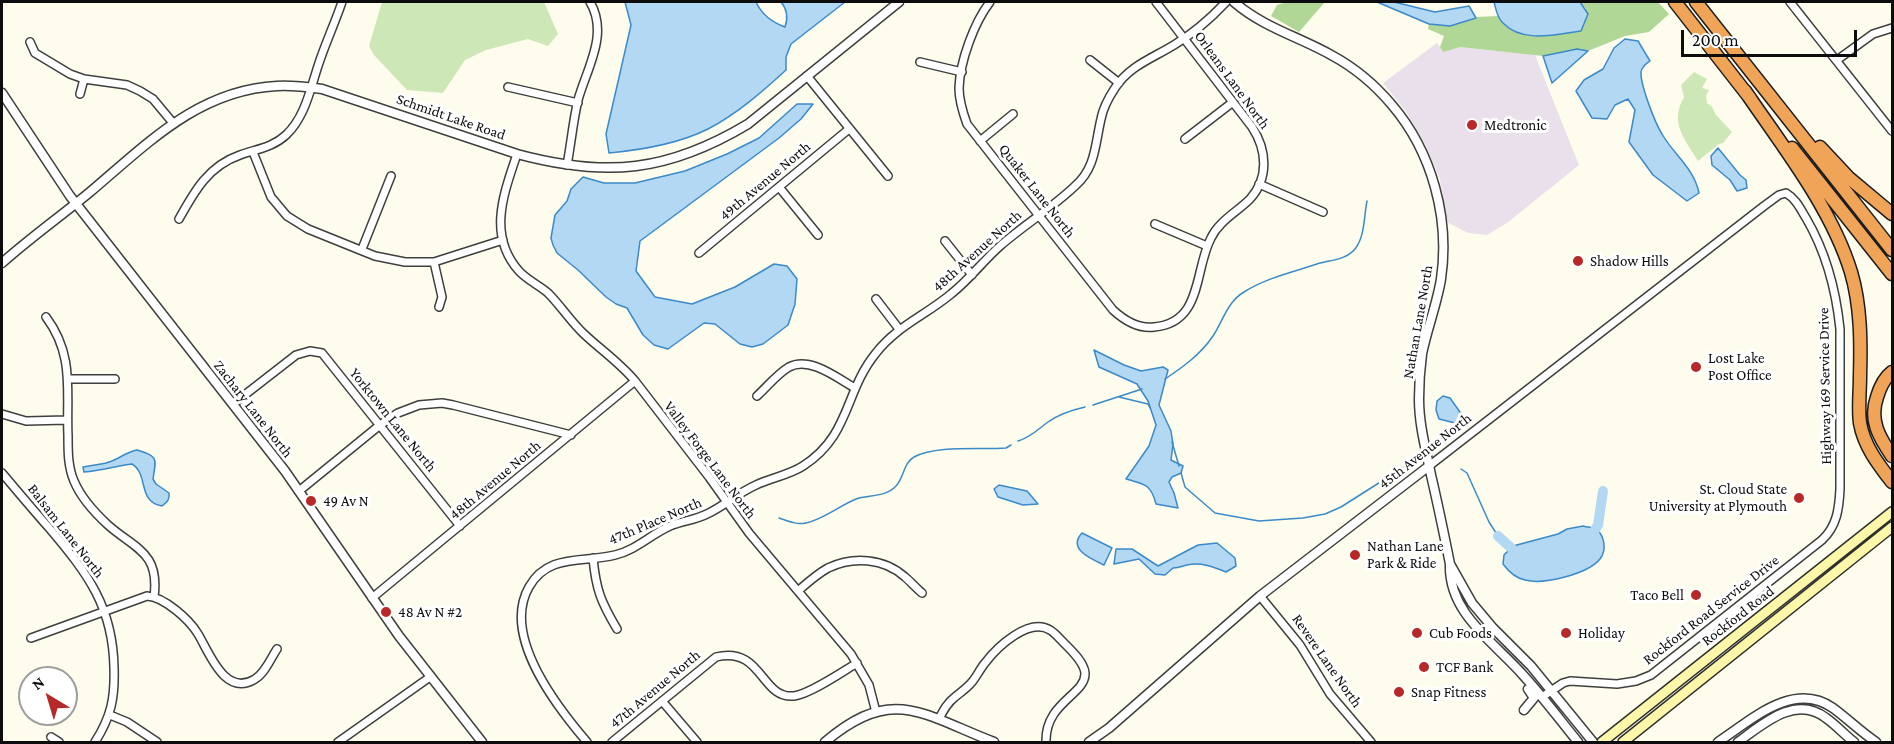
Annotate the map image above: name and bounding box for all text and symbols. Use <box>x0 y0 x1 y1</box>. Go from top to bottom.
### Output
scale bar <box>1684 18 1860 56</box>
street label: Orleans Lane North <box>1190 27 1274 133</box>
text: 200 m <box>1692 30 1739 50</box>
street label: Schmidt Lake Road <box>394 90 508 144</box>
place label: Medtronic <box>1484 116 1547 134</box>
marker: Medtronic <box>1465 118 1479 132</box>
street label: 49th Avenue North <box>716 138 814 224</box>
street label: Quaker Lane North <box>995 140 1079 242</box>
street label: 48th Avenue North <box>929 206 1025 296</box>
place label: Shadow Hills <box>1590 252 1669 270</box>
marker: Shadow Hills <box>1571 254 1585 268</box>
street label: Nathan Lane North <box>1399 264 1437 380</box>
street label: Highway 169 Service Drive <box>1815 307 1835 465</box>
place label: Lost Lake Post Office <box>1708 349 1772 384</box>
street label: Zachary Lane North <box>209 357 297 461</box>
marker: Lost Lake Post Office <box>1689 360 1703 374</box>
street label: Yorktown Lane North <box>346 364 440 476</box>
street label: Valley Forge Lane North <box>660 398 760 522</box>
street label: 45th Avenue North <box>1375 409 1475 493</box>
street label: 48th Avenue North <box>446 436 544 524</box>
street label: Balsam Lane North <box>24 480 108 582</box>
place label: St. Cloud State University at Plymouth <box>1649 480 1787 515</box>
marker: St. Cloud State University at Plymouth <box>1792 491 1806 505</box>
place label: 49 Av N <box>323 492 369 510</box>
street label: 47th Place North <box>606 493 704 549</box>
marker: 49 Av N <box>304 494 318 508</box>
place label: Nathan Lane Park & Ride <box>1367 537 1444 572</box>
marker: Nathan Lane Park & Ride <box>1348 548 1362 562</box>
street label: Rockford Road Service Drive <box>1639 551 1783 669</box>
street label: Rockford Road <box>1698 582 1778 650</box>
place label: Taco Bell <box>1630 586 1684 604</box>
marker: Taco Bell <box>1689 588 1703 602</box>
place label: 48 Av N #2 <box>398 603 462 621</box>
marker: 48 Av N #2 <box>379 605 393 619</box>
street label: Revere Lane North <box>1288 611 1366 711</box>
place label: Cub Foods <box>1429 624 1492 642</box>
place label: Holiday <box>1578 624 1625 642</box>
marker: Cub Foods <box>1410 626 1424 640</box>
marker: Holiday <box>1559 626 1573 640</box>
street label: 47th Avenue North <box>606 646 704 732</box>
place label: TCF Bank <box>1436 658 1493 676</box>
marker: TCF Bank <box>1417 660 1431 674</box>
north arrow <box>18 666 78 726</box>
text: N <box>28 673 47 693</box>
place label: Snap Fitness <box>1411 683 1486 701</box>
marker: Snap Fitness <box>1392 685 1406 699</box>

